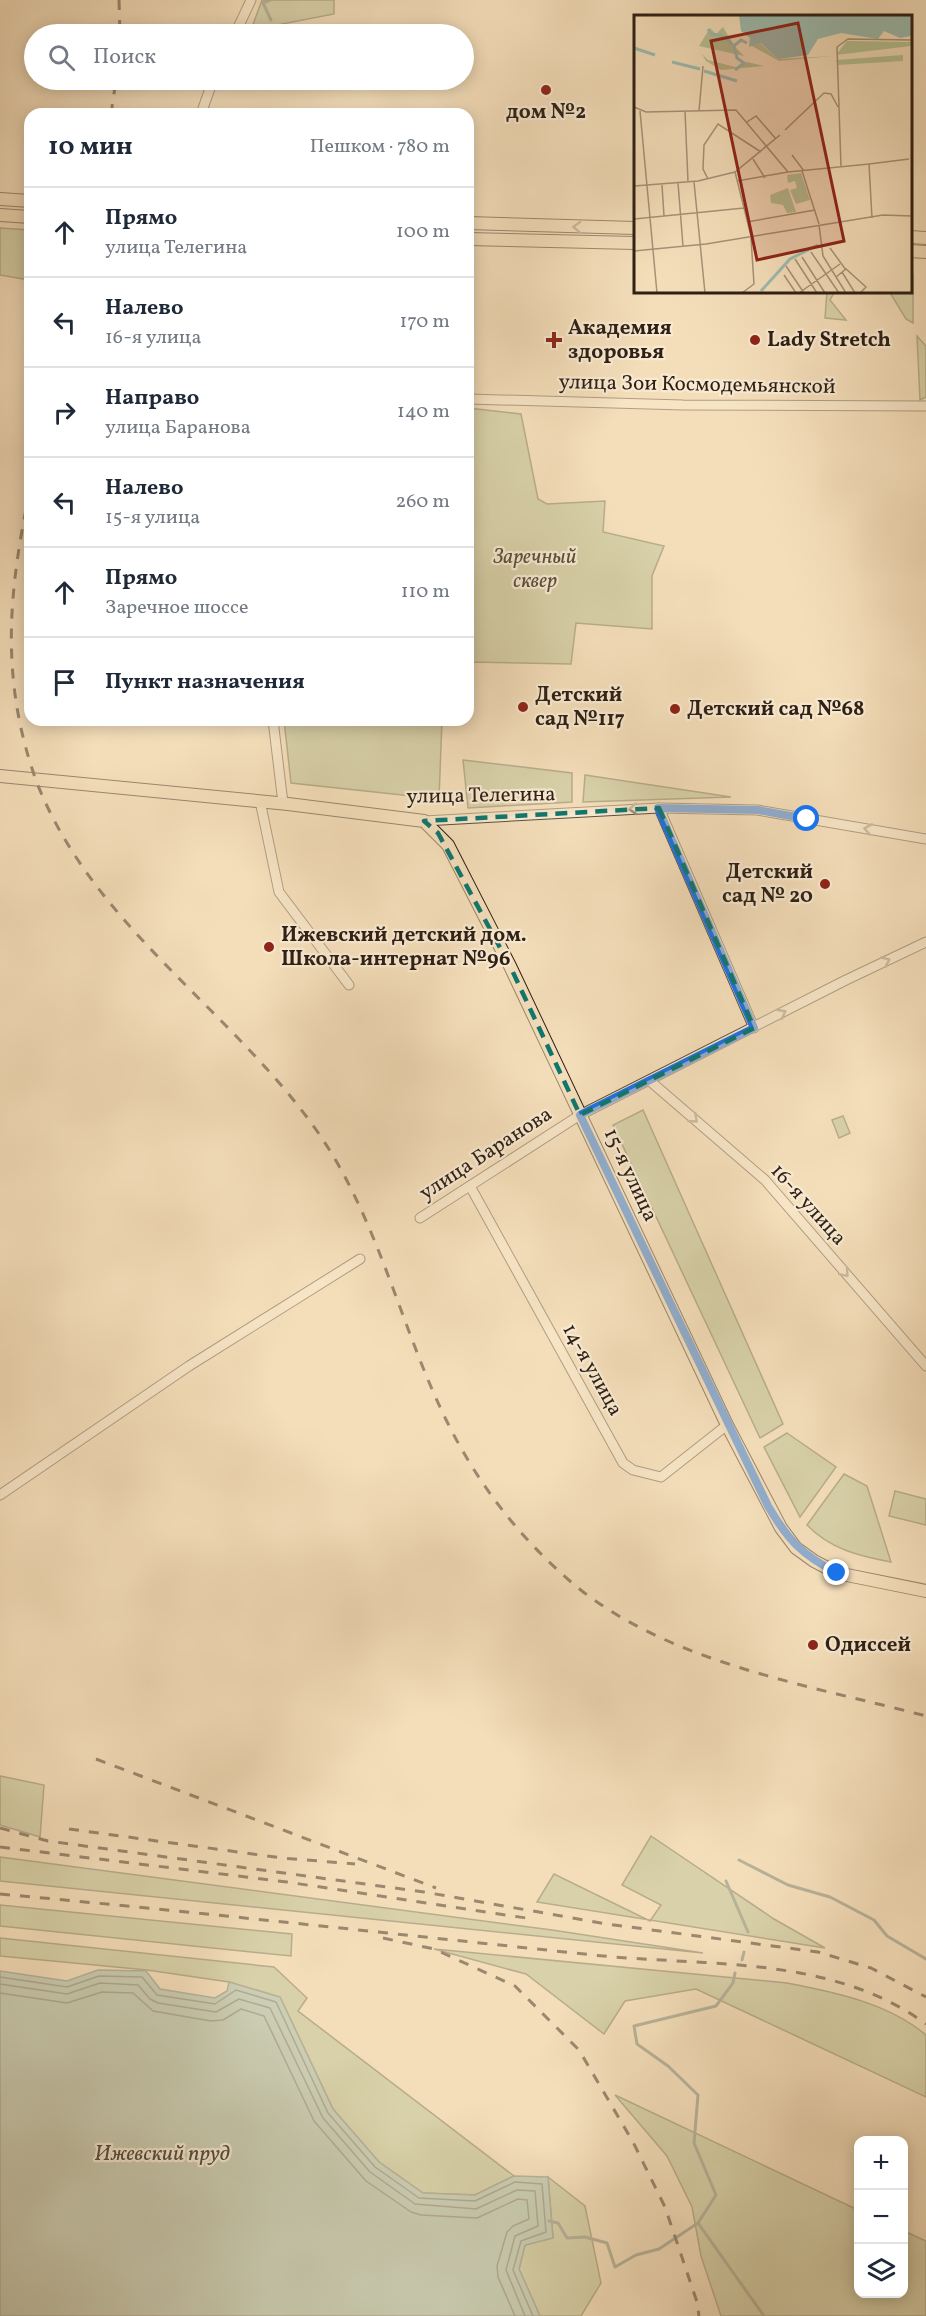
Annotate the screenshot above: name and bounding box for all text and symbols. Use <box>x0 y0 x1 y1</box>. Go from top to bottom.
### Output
inset map <box>634 15 911 292</box>
search box <box>24 24 474 90</box>
icon: search <box>45 41 78 74</box>
text: Поиск <box>93 42 156 73</box>
marker: дом №2 <box>539 83 553 97</box>
place label: дом №2 <box>506 98 586 127</box>
text: 10 мин <box>48 129 133 165</box>
text: Пешком · 780 m <box>310 133 450 161</box>
text: Прямо <box>105 203 177 234</box>
icon: ahead <box>48 216 81 249</box>
text: 100 m <box>396 218 450 246</box>
one-way arrow <box>572 220 581 233</box>
text: улица Телегина <box>105 234 247 262</box>
text: Налево <box>105 293 184 324</box>
icon: left <box>48 306 81 339</box>
text: 170 m <box>400 308 450 336</box>
place label: Академия здоровья <box>568 314 672 367</box>
text: 16-я улица <box>105 324 201 352</box>
place label: Lady Stretch <box>767 326 891 355</box>
marker: Академия здоровья <box>545 331 563 349</box>
marker: Lady Stretch <box>748 333 762 347</box>
street label: улица Зои Космодемьянской <box>558 368 836 402</box>
text: Направо <box>105 383 199 414</box>
icon: right <box>48 396 81 429</box>
text: 140 m <box>397 398 450 426</box>
text: улица Баранова <box>105 414 251 442</box>
text: Налево <box>105 473 184 504</box>
icon: left <box>48 486 81 519</box>
text: 260 m <box>395 488 450 516</box>
text: 15-я улица <box>105 504 200 532</box>
park label: Заречный сквер <box>493 543 577 596</box>
text: Прямо <box>105 563 177 594</box>
icon: ahead <box>48 576 81 609</box>
text: 110 m <box>401 578 450 606</box>
text: Заречное шоссе <box>105 594 248 622</box>
icon: arrive <box>48 666 81 699</box>
text: Пункт назначения <box>105 667 305 698</box>
place label: Детский сад №117 <box>535 681 625 734</box>
place label: Детский сад №68 <box>687 695 864 724</box>
marker: Детский сад №117 <box>516 700 530 714</box>
marker: Детский сад №68 <box>668 702 682 716</box>
street label: улица Телегина <box>406 780 556 812</box>
one-way arrow <box>629 803 638 816</box>
route start <box>793 805 819 831</box>
one-way arrow <box>864 823 874 836</box>
place label: Детский сад № 20 <box>722 858 813 911</box>
marker: Детский сад № 20 <box>818 877 832 891</box>
place label: Ижевский детский дом. Школа-интернат №96 <box>281 921 527 974</box>
marker: Ижевский детский дом. Школа-интернат №96 <box>262 940 276 954</box>
one-way arrow <box>880 956 891 968</box>
one-way arrow <box>776 1009 786 1020</box>
street label: улица Баранова <box>414 1100 558 1208</box>
one-way arrow <box>687 1112 698 1123</box>
street label: 15-я улица <box>596 1124 664 1226</box>
street label: 16-я улица <box>763 1158 853 1252</box>
one-way arrow <box>838 1266 849 1277</box>
street label: 14-я улица <box>555 1319 629 1421</box>
route end <box>823 1559 849 1585</box>
place label: Одиссей <box>825 1631 911 1660</box>
marker: Одиссей <box>806 1638 820 1652</box>
map controls <box>854 2136 908 2298</box>
button: + <box>854 2136 908 2190</box>
water label: Ижевский пруд <box>94 2139 230 2170</box>
button: − <box>854 2190 908 2244</box>
button: layers <box>854 2244 908 2298</box>

